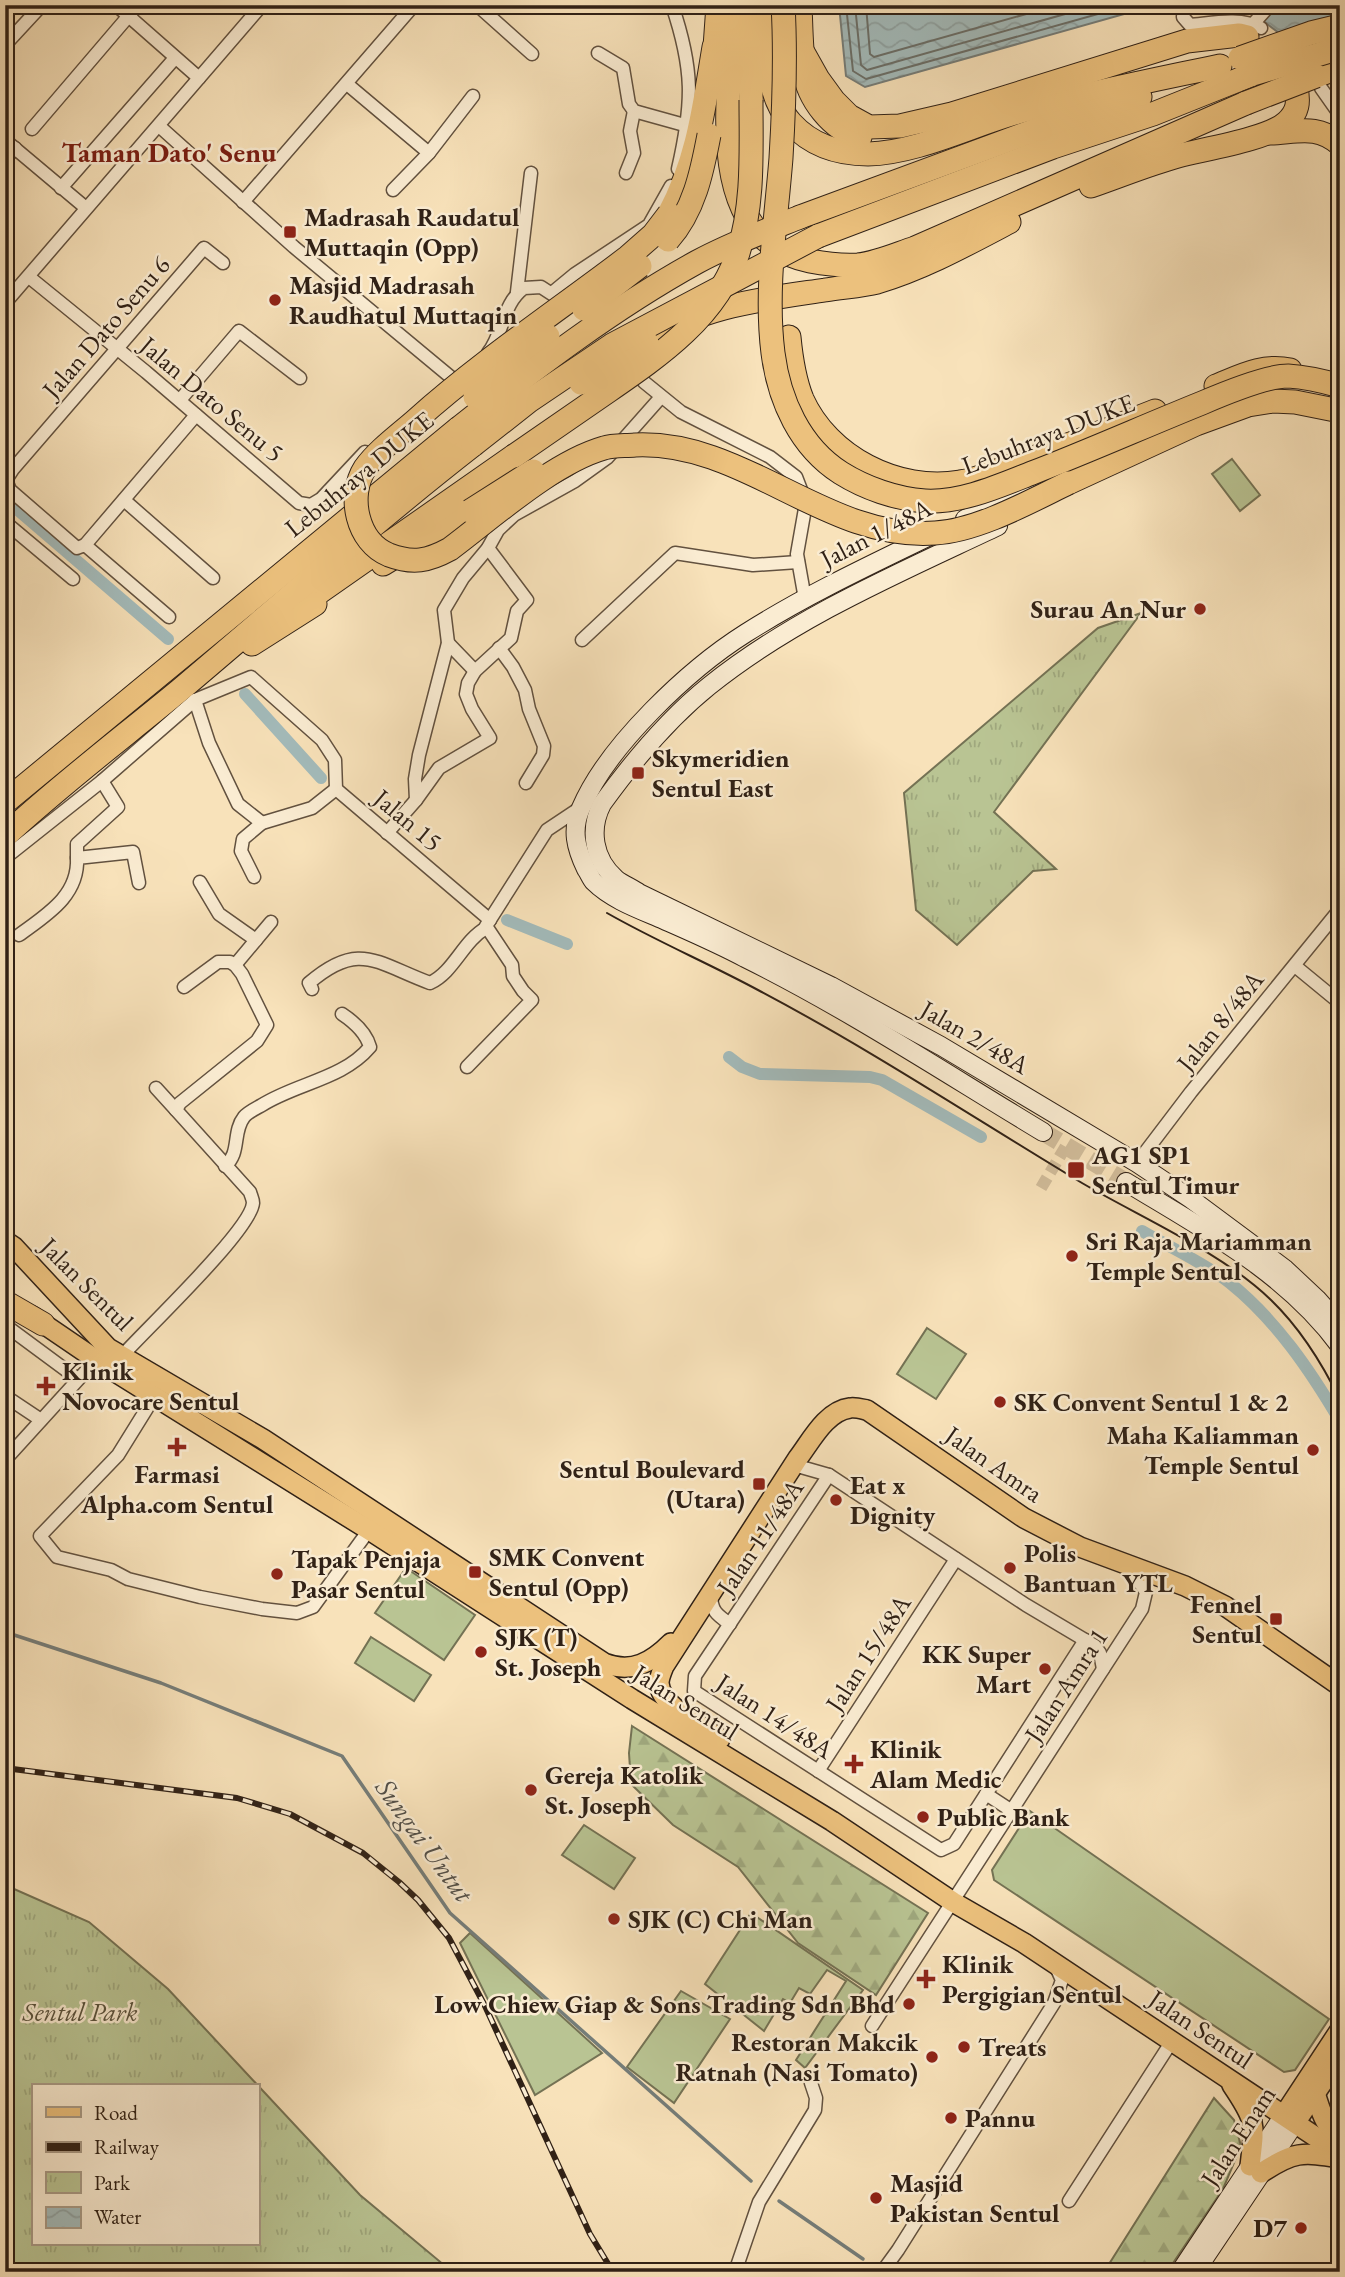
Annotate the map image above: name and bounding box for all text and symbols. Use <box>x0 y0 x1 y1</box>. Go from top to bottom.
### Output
district label: Taman Dato' Senu <box>62 134 277 170</box>
place label: Madrasah Raudatul Muttaqin (Opp) <box>304 200 519 264</box>
marker: Madrasah Raudatul Muttaqin (Opp) <box>282 224 298 240</box>
street label: Jalan Dato Senu 6 <box>33 249 177 407</box>
place label: Masjid Madrasah Raudhatul Muttaqin <box>289 268 517 332</box>
marker: Masjid Madrasah Raudhatul Muttaqin <box>267 292 283 308</box>
street label: Jalan Dato Senu 5 <box>131 327 291 469</box>
street label: Lebuhraya DUKE <box>957 385 1140 483</box>
street label: Lebuhraya DUKE <box>277 403 441 545</box>
street label: Jalan 1/48A <box>813 490 938 576</box>
place label: Surau An Nur <box>1030 592 1186 626</box>
marker: Surau An Nur <box>1192 601 1208 617</box>
place label: Skymeridien Sentul East <box>652 741 790 805</box>
marker: Skymeridien Sentul East <box>630 765 646 781</box>
street label: Jalan 15 <box>365 780 449 859</box>
street label: Jalan 8/48A <box>1168 963 1272 1080</box>
street label: Jalan 2/48A <box>913 991 1037 1082</box>
place label: AG1 SP1 Sentul Timur <box>1091 1138 1239 1202</box>
marker: AG1 SP1 Sentul Timur <box>1066 1160 1086 1180</box>
place label: Sri Raja Mariamman Temple Sentul <box>1086 1224 1312 1288</box>
street label: Jalan Sentul <box>32 1229 141 1338</box>
marker: Sri Raja Mariamman Temple Sentul <box>1064 1248 1080 1264</box>
place label: Klinik Novocare Sentul <box>62 1354 239 1418</box>
marker: Klinik Novocare Sentul <box>36 1376 56 1396</box>
place label: SK Convent Sentul 1 & 2 <box>1014 1385 1288 1419</box>
marker: SK Convent Sentul 1 & 2 <box>992 1394 1008 1410</box>
street label: Jalan Amra <box>937 1417 1050 1510</box>
place label: Maha Kaliamman Temple Sentul <box>1106 1418 1299 1482</box>
marker: Farmasi Alpha.com Sentul <box>169 1439 185 1455</box>
marker: Maha Kaliamman Temple Sentul <box>1305 1442 1321 1458</box>
place label: Sentul Boulevard (Utara) <box>560 1452 746 1516</box>
place label: Farmasi Alpha.com Sentul <box>80 1457 273 1521</box>
place label: Eat x Dignity <box>850 1468 936 1532</box>
street label: Jalan 11/48A <box>708 1472 812 1603</box>
marker: Sentul Boulevard (Utara) <box>751 1476 767 1492</box>
marker: Eat x Dignity <box>828 1492 844 1508</box>
place label: Polis Bantuan YTL <box>1024 1536 1174 1600</box>
place label: SMK Convent Sentul (Opp) <box>489 1540 645 1604</box>
place label: Tapak Penjaja Pasar Sentul <box>291 1542 441 1606</box>
marker: Polis Bantuan YTL <box>1002 1560 1018 1576</box>
marker: SMK Convent Sentul (Opp) <box>467 1564 483 1580</box>
marker: Tapak Penjaja Pasar Sentul <box>269 1566 285 1582</box>
street label: Jalan 15/48A <box>816 1587 919 1720</box>
place label: Fennel Sentul <box>1190 1587 1262 1651</box>
marker: Fennel Sentul <box>1268 1611 1284 1627</box>
place label: SJK (T) St. Joseph <box>495 1620 602 1684</box>
street label: Jalan Amra 1 <box>1015 1621 1116 1750</box>
place label: KK Super Mart <box>922 1637 1031 1701</box>
marker: SJK (T) St. Joseph <box>473 1644 489 1660</box>
street label: Jalan Sentul <box>625 1655 745 1748</box>
marker: KK Super Mart <box>1037 1661 1053 1677</box>
street label: Jalan 14/48A <box>708 1664 841 1767</box>
place label: Klinik Alam Medic <box>869 1732 1002 1796</box>
marker: Klinik Alam Medic <box>844 1754 864 1774</box>
place label: Gereja Katolik St. Joseph <box>545 1758 704 1822</box>
water label: Sungai Untut <box>367 1770 483 1911</box>
marker: Gereja Katolik St. Joseph <box>523 1782 539 1798</box>
place label: Public Bank <box>937 1800 1070 1834</box>
marker: Public Bank <box>915 1809 931 1825</box>
place label: SJK (C) Chi Man <box>628 1902 813 1936</box>
marker: SJK (C) Chi Man <box>606 1911 622 1927</box>
place label: Klinik Pergigian Sentul <box>942 1947 1122 2011</box>
marker: Klinik Pergigian Sentul <box>916 1969 936 1989</box>
street label: Jalan Sentul <box>1141 1981 1260 2076</box>
place label: Low Chiew Giap & Sons Trading Sdn Bhd <box>434 1987 896 2021</box>
park label: Sentul Park <box>22 1995 138 2029</box>
marker: Low Chiew Giap & Sons Trading Sdn Bhd <box>901 1996 917 2012</box>
place label: Restoran Makcik Ratnah (Nasi Tomato) <box>675 2025 919 2089</box>
place label: Treats <box>978 2030 1046 2064</box>
marker: Treats <box>956 2039 972 2055</box>
marker: Restoran Makcik Ratnah (Nasi Tomato) <box>924 2049 940 2065</box>
street label: Jalan Enam <box>1192 2079 1283 2195</box>
legend <box>32 2084 259 2246</box>
text: Road <box>94 2099 138 2126</box>
place label: Pannu <box>965 2101 1036 2135</box>
marker: Pannu <box>943 2110 959 2126</box>
text: Railway <box>94 2133 160 2160</box>
place label: Masjid Pakistan Sentul <box>890 2166 1060 2230</box>
text: Park <box>94 2169 131 2196</box>
marker: Masjid Pakistan Sentul <box>868 2190 884 2206</box>
text: Water <box>94 2203 141 2230</box>
place label: D7 <box>1253 2211 1287 2245</box>
marker: D7 <box>1293 2220 1309 2236</box>

